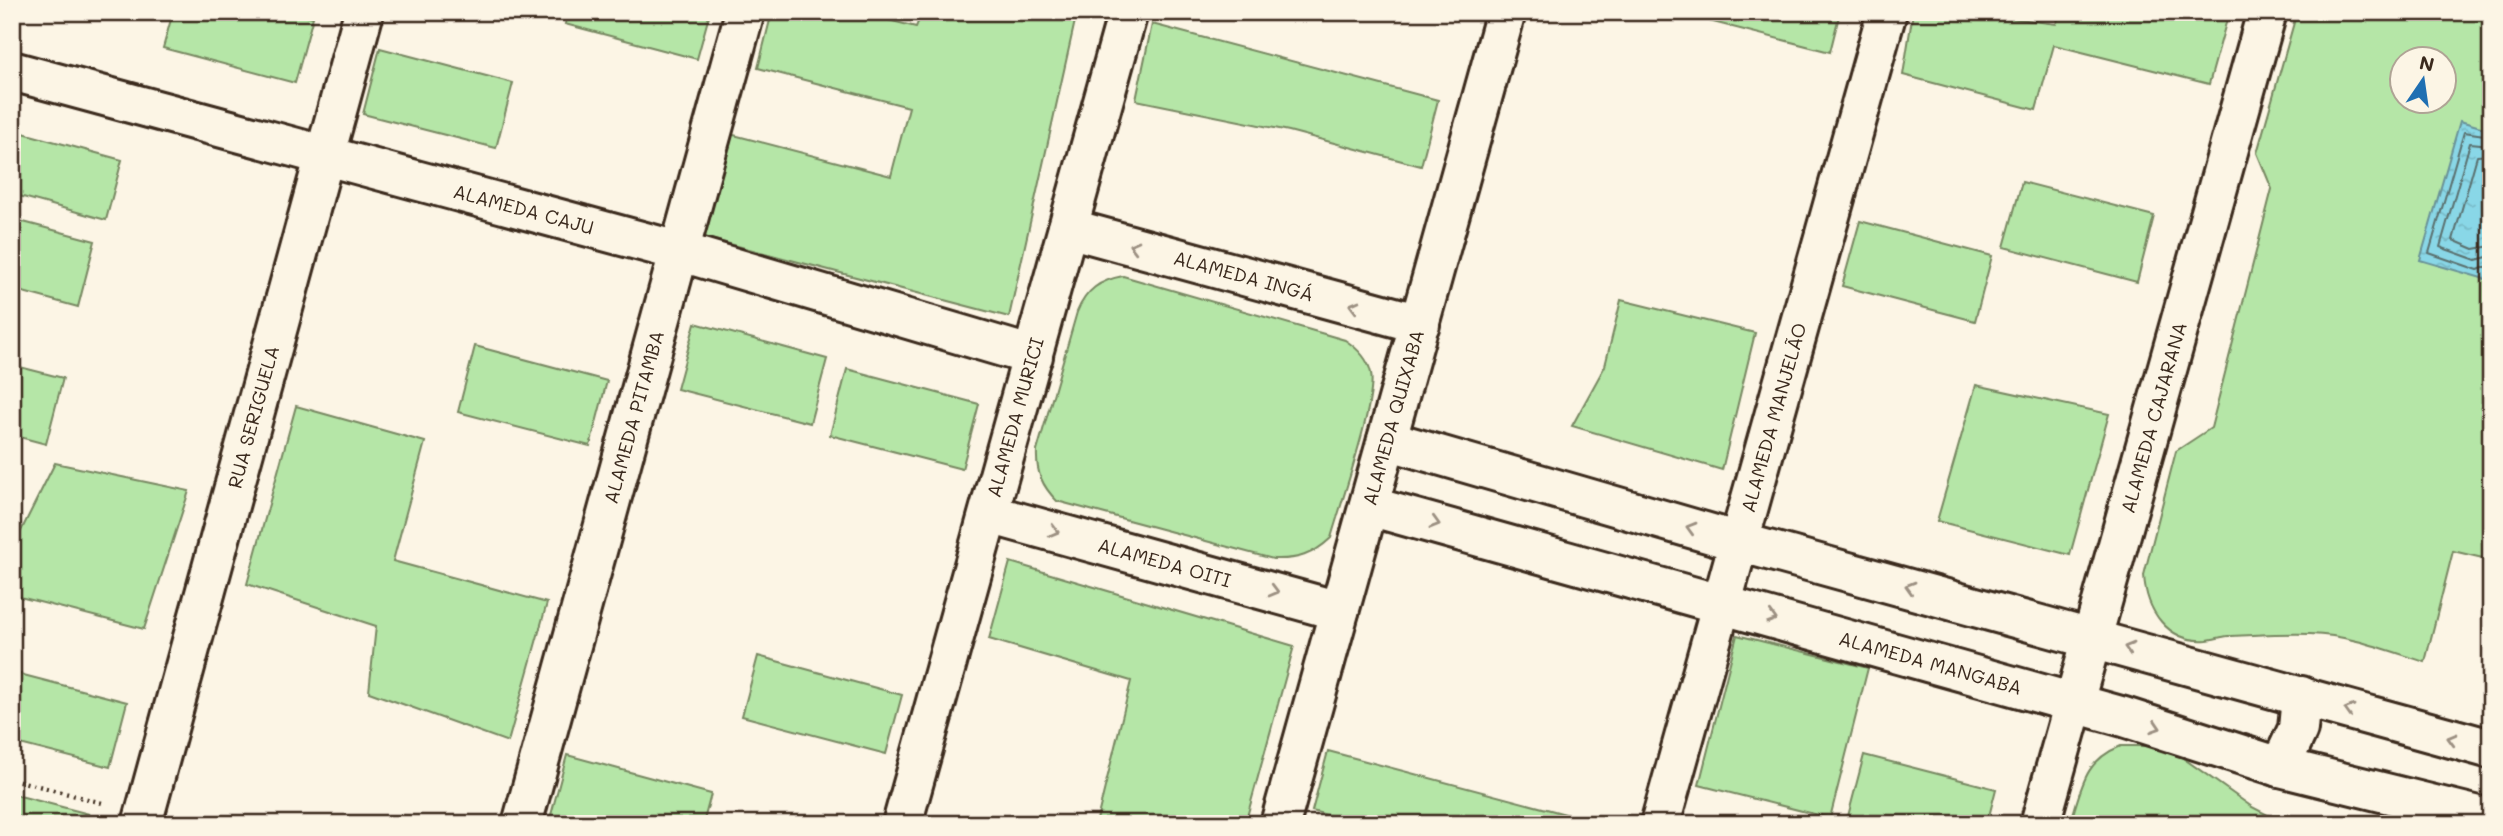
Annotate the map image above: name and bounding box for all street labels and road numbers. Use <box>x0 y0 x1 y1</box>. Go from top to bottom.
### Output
street label: ALAMEDA CAJU <box>451 178 597 240</box>
street label: ALAMEDA INGÁ <box>1171 244 1317 306</box>
street label: ALAMEDA CAJARANA <box>2115 319 2192 516</box>
street label: ALAMEDA MANJELÃO <box>1735 320 1812 515</box>
street label: ALAMEDA QUIXABA <box>1356 327 1429 508</box>
street label: ALAMEDA PITAMBA <box>598 328 669 506</box>
street label: ALAMEDA MURICI <box>981 335 1049 500</box>
street label: RUA SERIGUELA <box>221 343 284 491</box>
street label: ALAMEDA OITI <box>1095 532 1234 592</box>
street label: ALAMEDA MANGABA <box>1836 625 2025 700</box>

